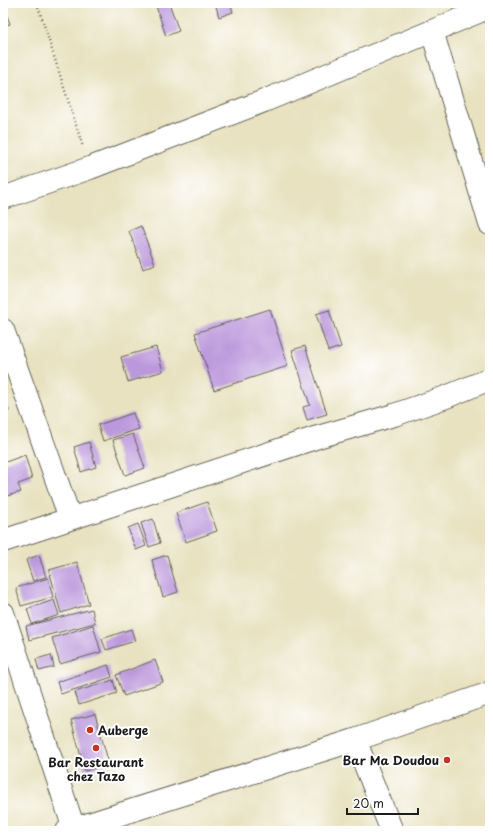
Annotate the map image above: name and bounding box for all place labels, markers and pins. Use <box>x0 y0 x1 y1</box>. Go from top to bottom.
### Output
place label: Auberge <box>98 721 149 739</box>
marker: Auberge <box>85 725 95 735</box>
marker: Bar Restaurant chez Tazo <box>91 743 101 753</box>
place label: Bar Ma Doudou <box>343 751 439 769</box>
place label: Bar Restaurant chez Tazo <box>48 753 144 785</box>
marker: Bar Ma Doudou <box>442 755 452 765</box>

